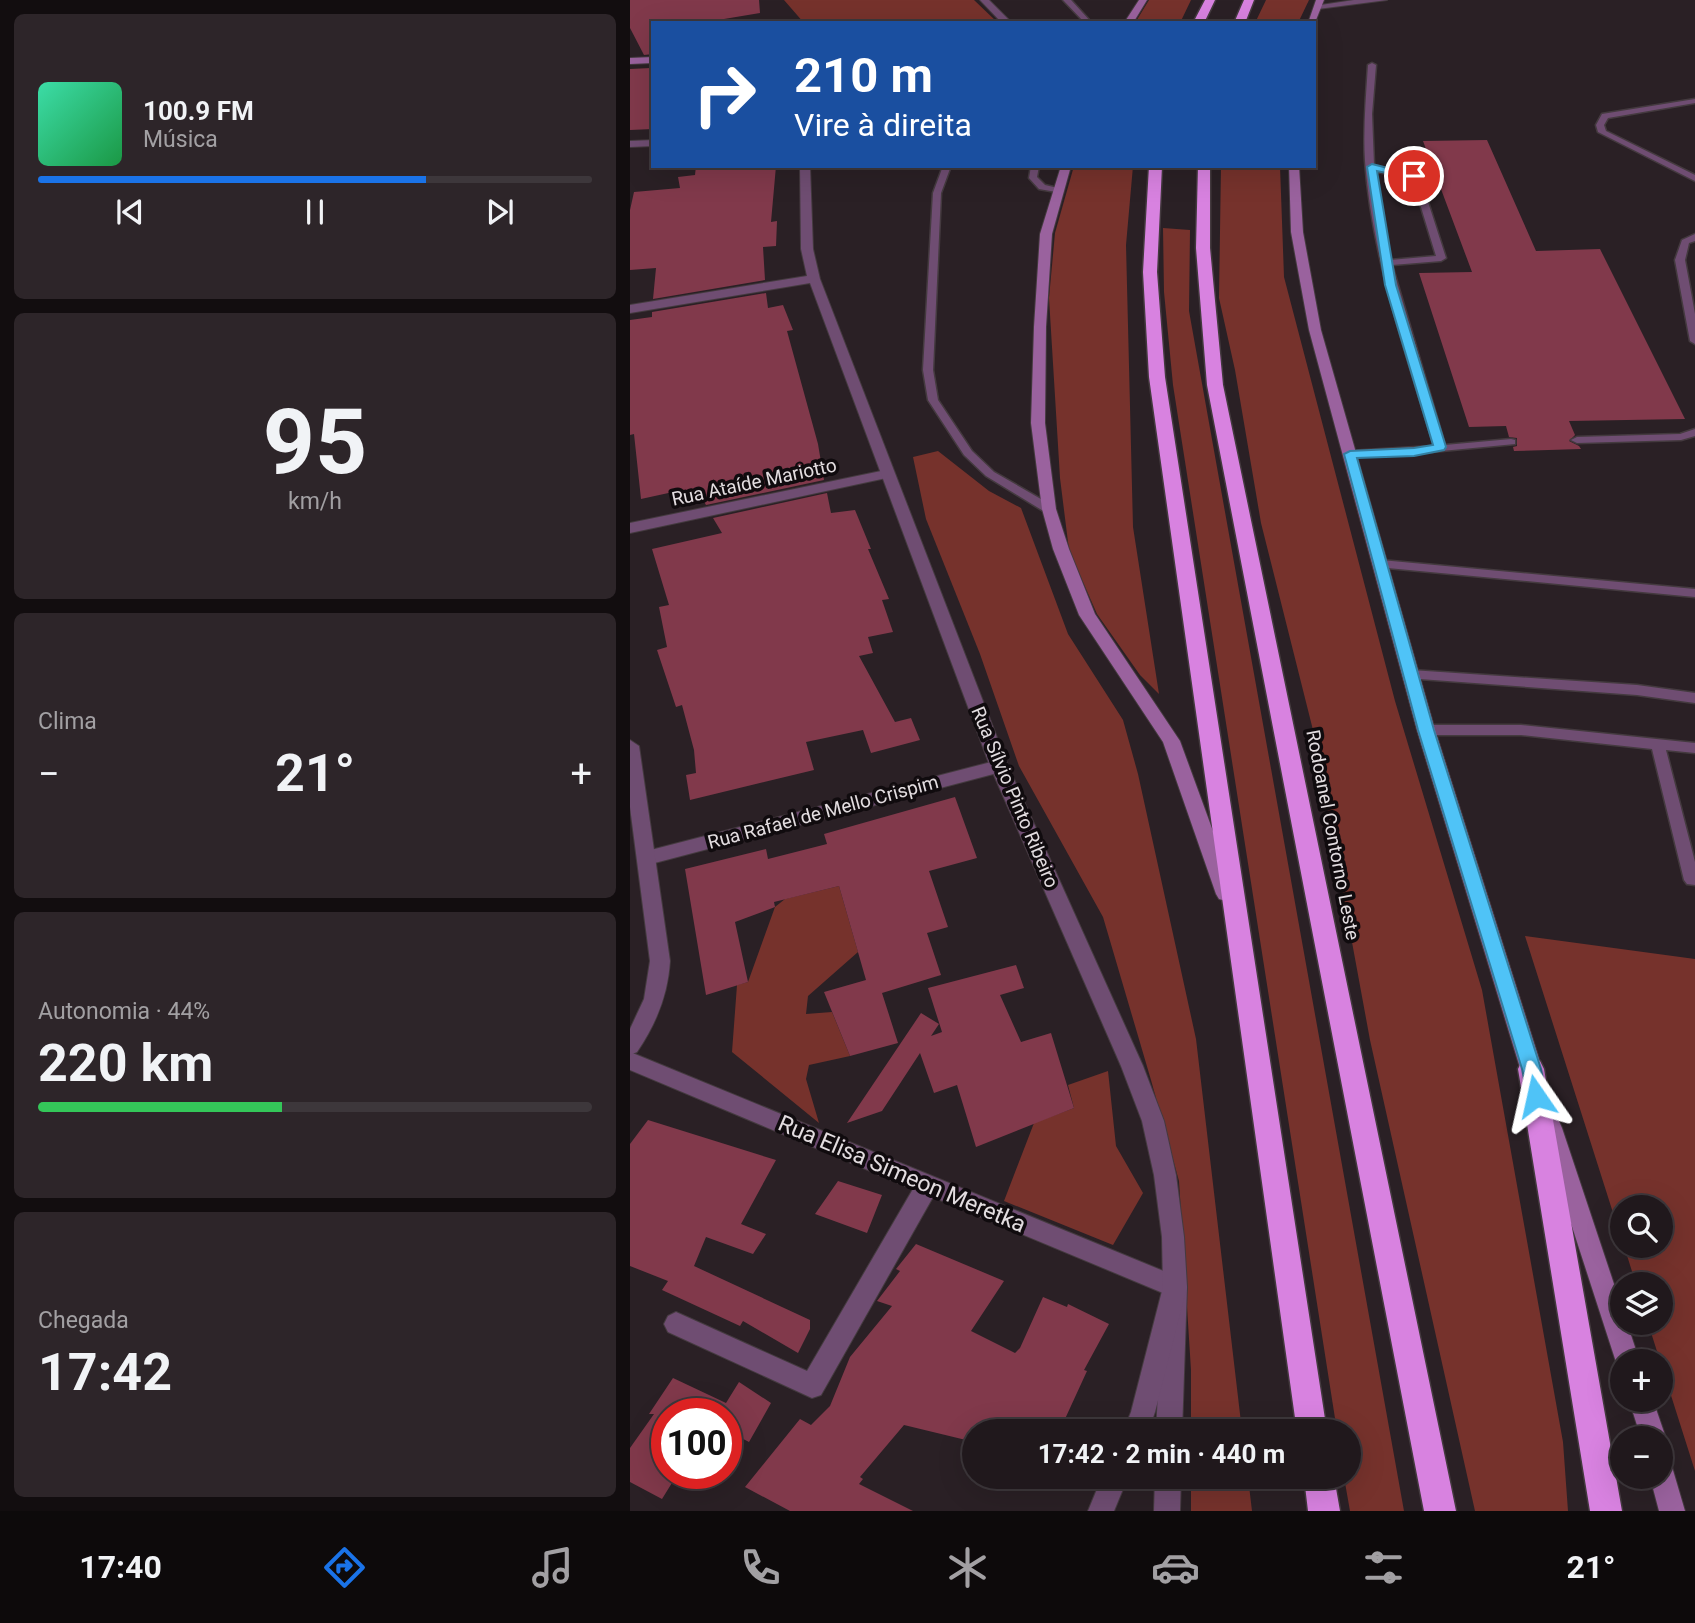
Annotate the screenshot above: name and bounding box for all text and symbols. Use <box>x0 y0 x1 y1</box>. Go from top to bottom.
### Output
text: 210 m <box>794 47 933 104</box>
icon: right <box>679 49 770 140</box>
text: 100.9 FM <box>143 96 254 126</box>
text: Vire à direita <box>794 106 972 144</box>
text: Música <box>143 126 218 153</box>
pin <box>1384 146 1444 206</box>
icon: arrive <box>1395 157 1433 195</box>
icon: previous <box>111 193 149 231</box>
icon: pause <box>296 193 334 231</box>
icon: next <box>481 193 519 231</box>
text: 95 <box>263 389 367 495</box>
street label: Rua Ataíde Mariotto <box>669 453 839 511</box>
text: km/h <box>288 488 342 515</box>
street label: Rua Sílvio Pinto Ribeiro <box>966 703 1064 891</box>
text: Clima <box>38 708 97 735</box>
street label: Rodoanel Contorno Leste <box>1301 728 1365 942</box>
text: 21° <box>275 743 355 804</box>
text: − <box>38 752 60 796</box>
text: + <box>570 752 592 796</box>
street label: Rua Rafael de Mello Crispim <box>705 770 941 854</box>
text: Autonomia · 44% <box>38 998 210 1025</box>
text: 220 km <box>38 1033 213 1094</box>
position arrow <box>1499 1059 1573 1133</box>
street label: Rua Elisa Simeon Meretka <box>774 1110 1030 1238</box>
map controls <box>1610 1195 1673 1489</box>
button: search <box>1610 1195 1673 1258</box>
button: layers <box>1610 1272 1673 1335</box>
text: Chegada <box>38 1307 129 1334</box>
text: 17:42 <box>38 1342 172 1403</box>
button: + <box>1610 1349 1673 1412</box>
speed limit sign: 100 <box>651 1398 742 1489</box>
button: − <box>1610 1426 1673 1489</box>
text: 17:42 · 2 min · 440 m <box>1038 1439 1285 1469</box>
icon: directions <box>320 1543 369 1592</box>
icon: music <box>528 1543 577 1592</box>
icon: phone <box>736 1543 785 1592</box>
icon: climate <box>943 1543 992 1592</box>
icon: car <box>1151 1543 1200 1592</box>
icon: filters <box>1359 1543 1408 1592</box>
text: 17:40 <box>79 1548 162 1586</box>
text: 21° <box>1566 1548 1616 1586</box>

